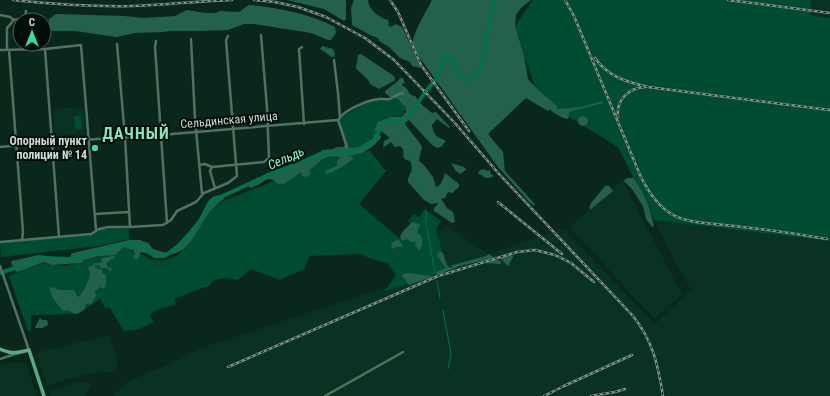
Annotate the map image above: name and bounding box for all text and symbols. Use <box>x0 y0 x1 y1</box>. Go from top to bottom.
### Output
north arrow <box>12 12 52 52</box>
text: С <box>29 16 35 29</box>
street label: Сельдинская улица <box>180 109 278 131</box>
district label: ДАЧНЫЙ <box>102 123 170 143</box>
place label: Опорный пункт полиции № 14 <box>9 134 88 162</box>
marker: Опорный пункт полиции № 14 <box>90 143 100 153</box>
water label: Сельдь <box>265 143 307 173</box>

